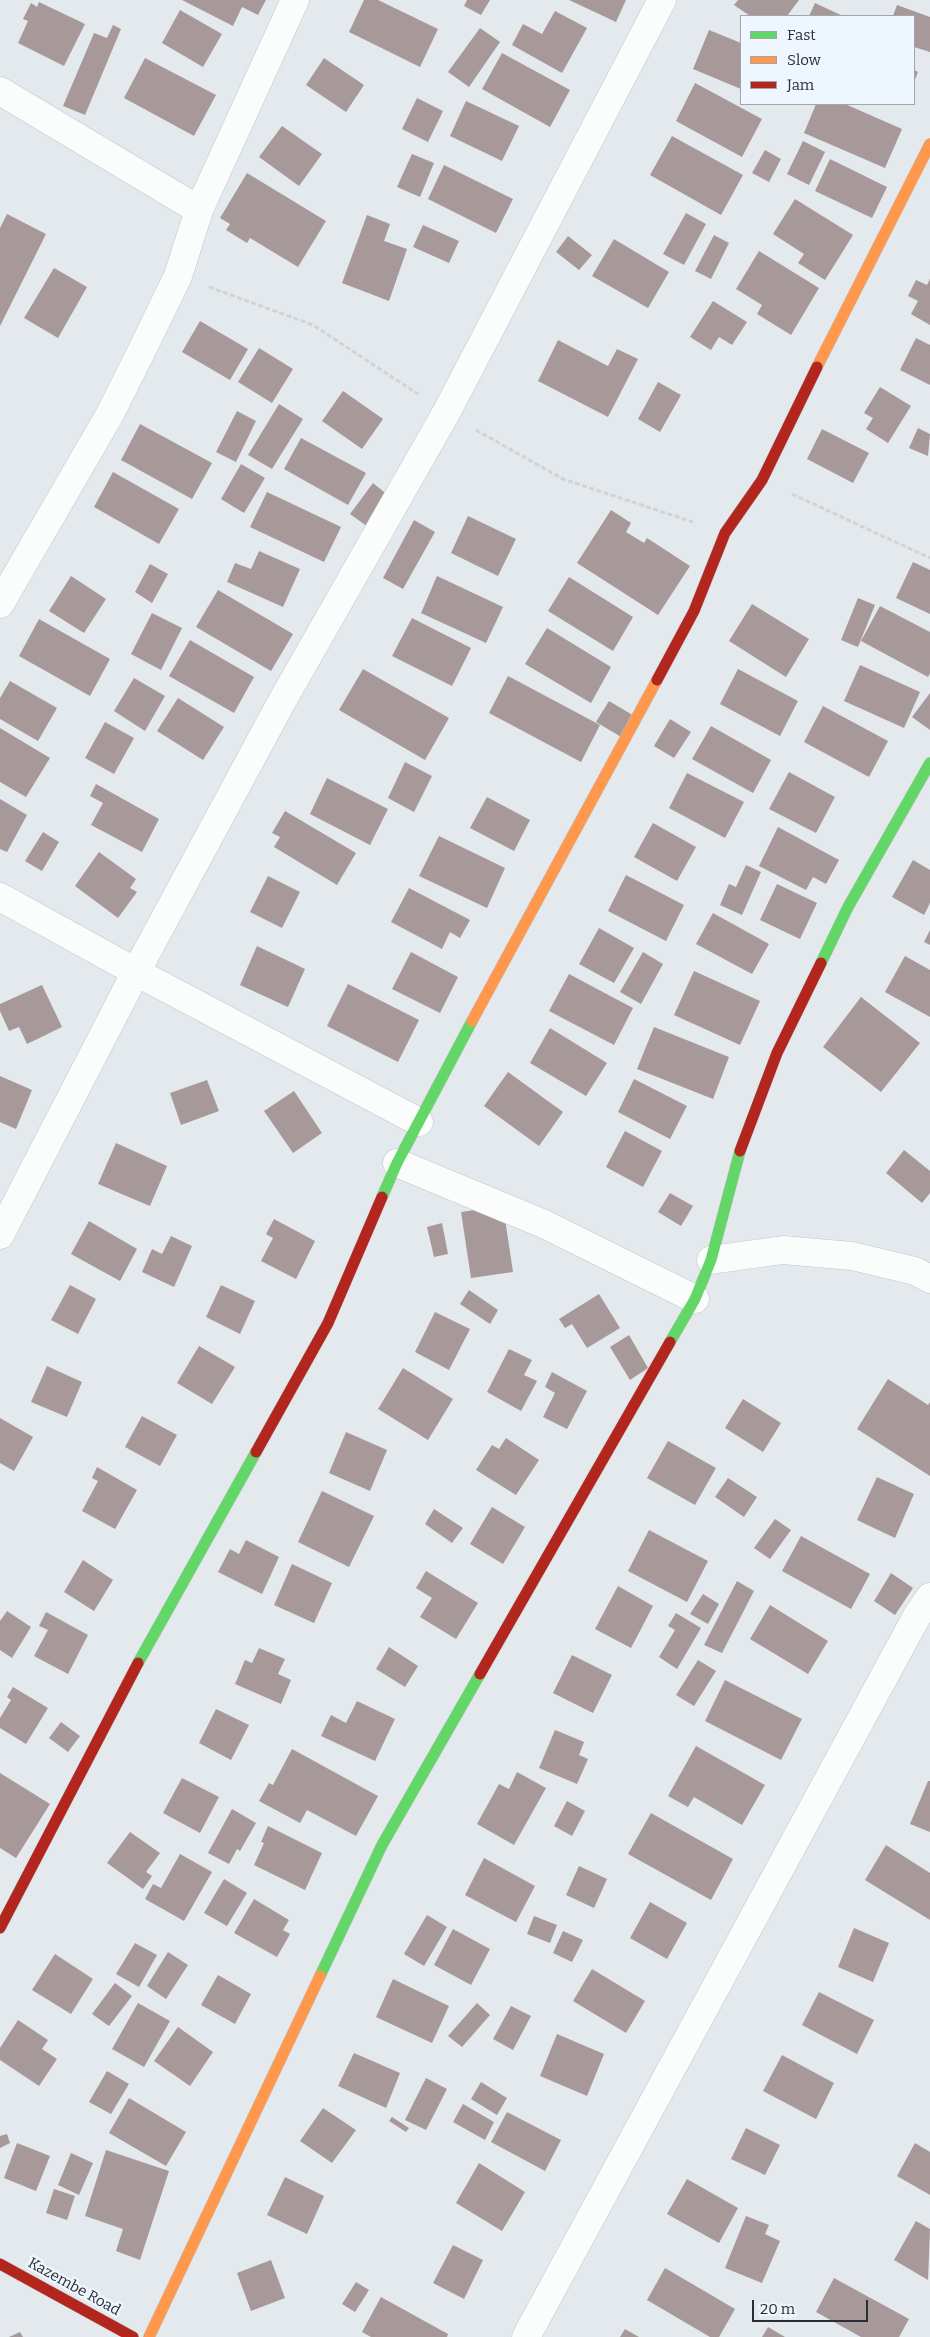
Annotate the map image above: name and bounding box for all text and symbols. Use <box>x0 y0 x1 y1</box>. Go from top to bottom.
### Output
legend <box>740 15 915 105</box>
text: Fast <box>787 26 816 44</box>
text: Slow <box>787 51 821 69</box>
text: Jam <box>787 76 814 94</box>
street label: Kazembe Road <box>25 2254 123 2320</box>
scale bar <box>755 2290 871 2322</box>
text: 20 m <box>760 2300 795 2318</box>

